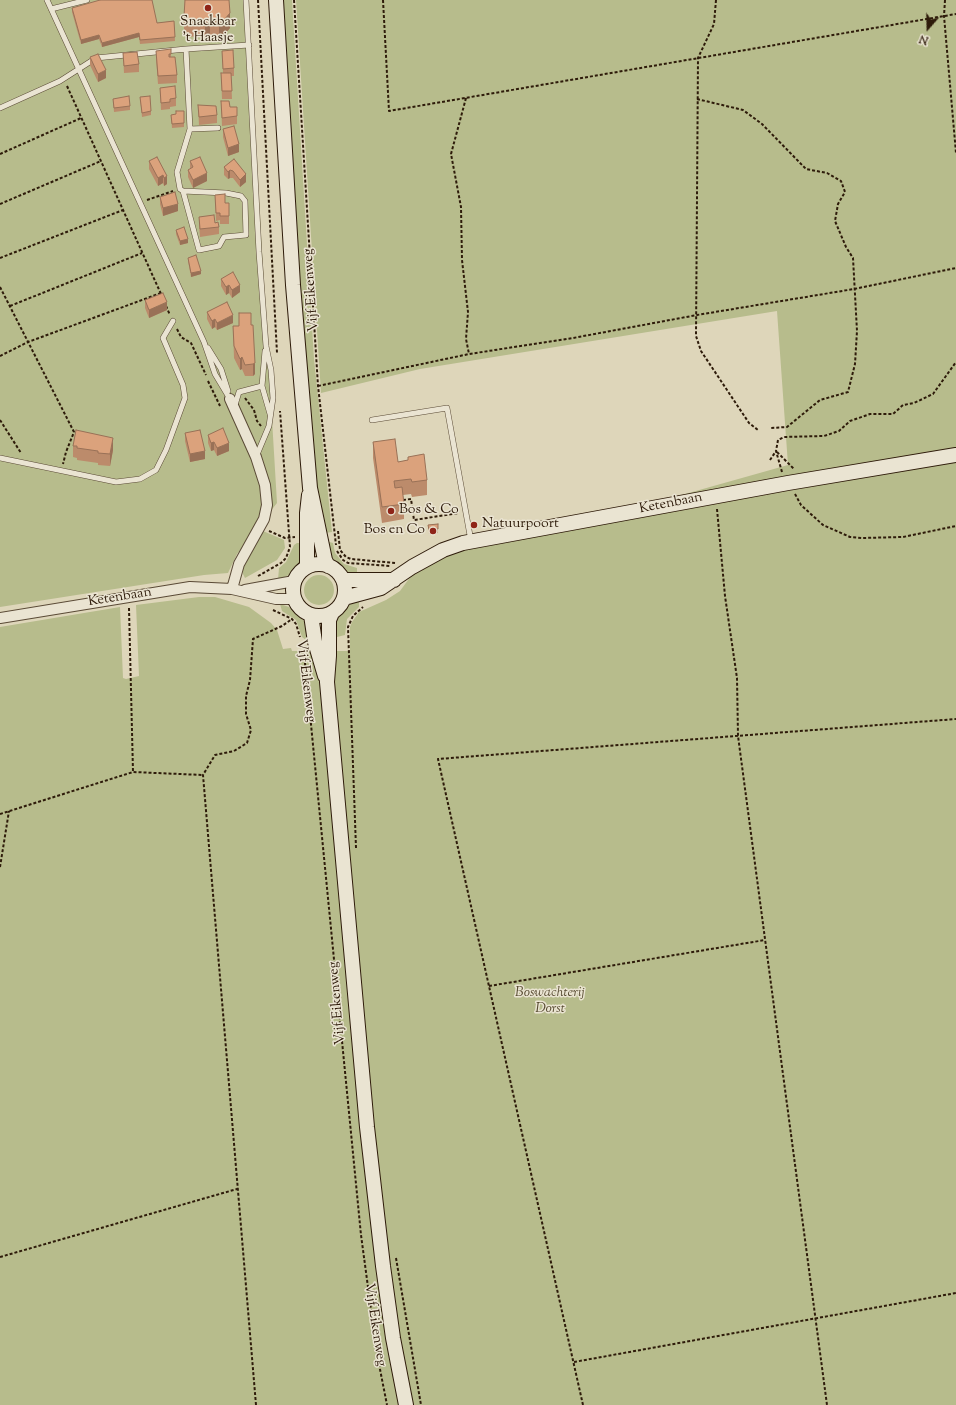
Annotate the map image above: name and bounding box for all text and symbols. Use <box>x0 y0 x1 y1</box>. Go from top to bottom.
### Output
marker: Snackbar 't Haasje <box>203 3 213 13</box>
north arrow <box>908 8 948 48</box>
place label: Snackbar 't Haasje <box>180 15 236 48</box>
text: N <box>917 30 931 48</box>
street label: Vijf Eikenweg <box>301 248 323 332</box>
street label: Ketenbaan <box>638 490 704 518</box>
place label: Bos & Co <box>399 503 459 519</box>
marker: Bos & Co <box>386 506 396 516</box>
place label: Natuurpoort <box>482 517 559 533</box>
marker: Natuurpoort <box>469 520 479 530</box>
place label: Bos en Co <box>364 523 425 539</box>
marker: Bos en Co <box>428 526 438 536</box>
street label: Ketenbaan <box>87 585 153 611</box>
street label: Vijf Eikenweg <box>292 638 318 724</box>
street label: Vijf Eikenweg <box>326 961 350 1045</box>
park label: Boswachterij Dorst <box>515 986 585 1018</box>
street label: Vijf Eikenweg <box>359 1282 389 1368</box>

